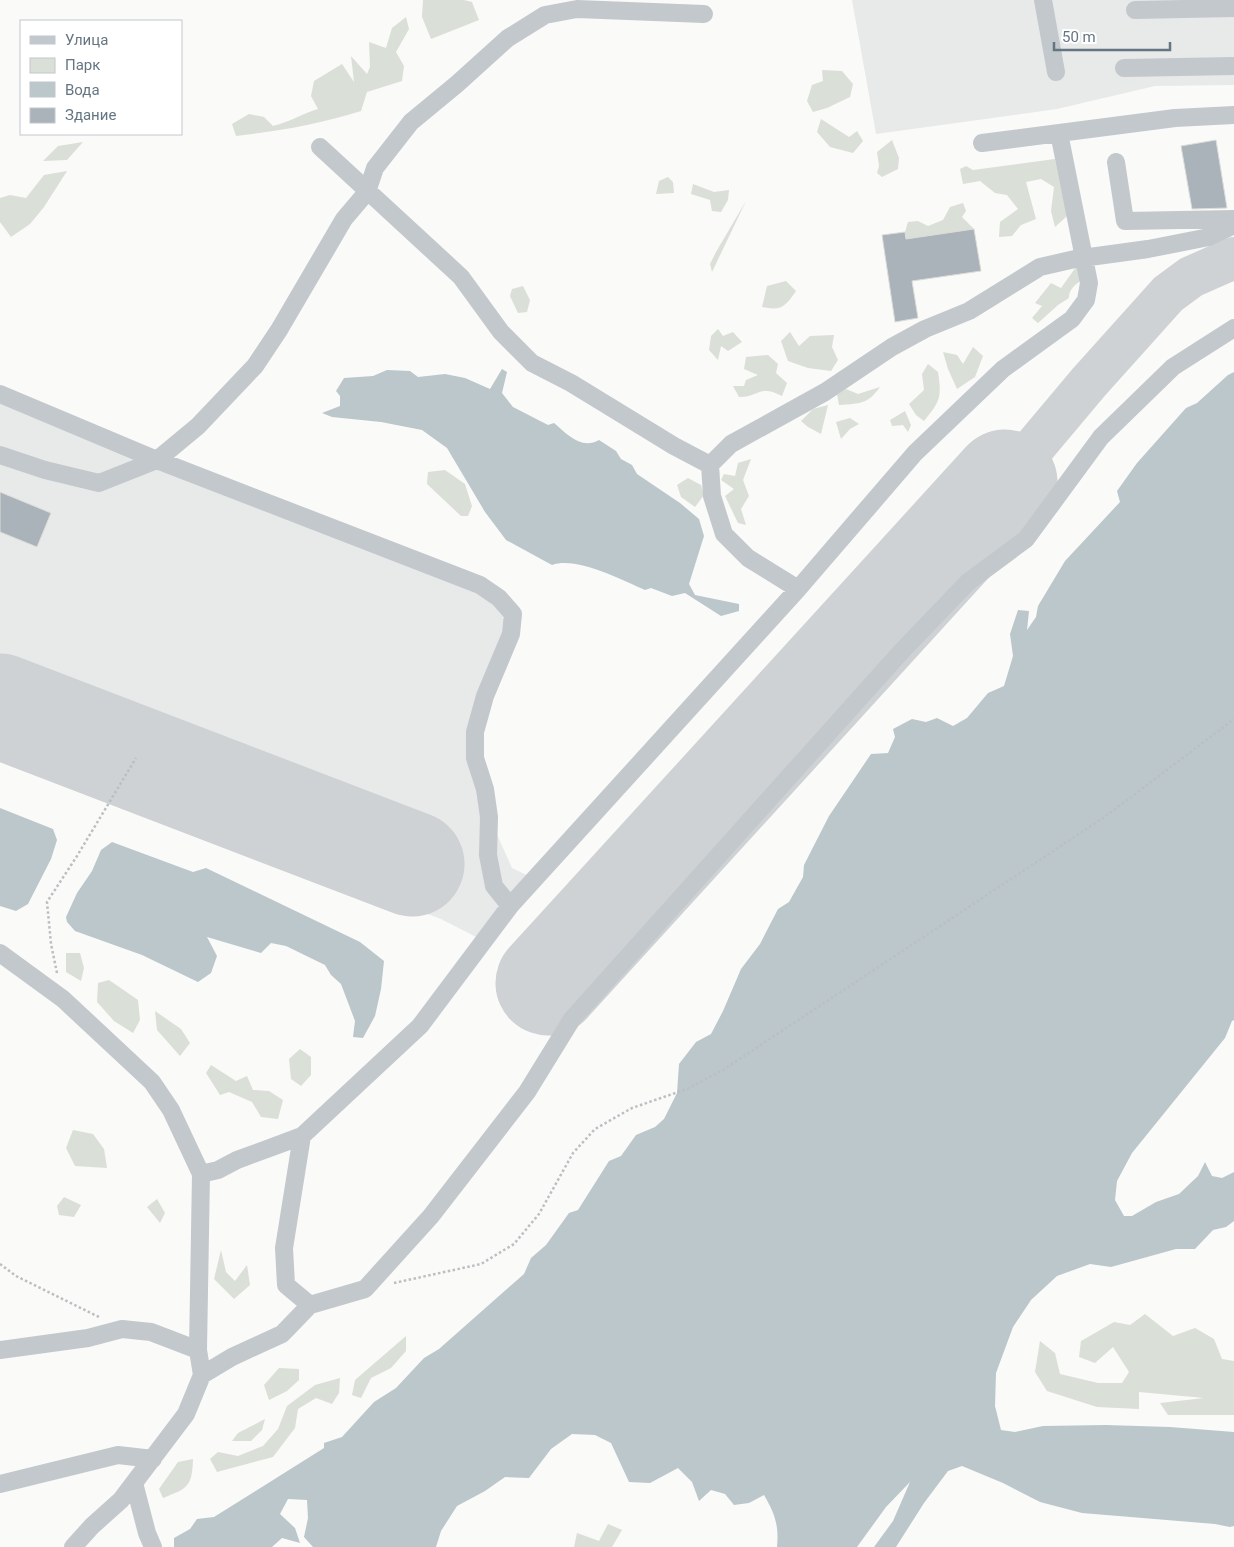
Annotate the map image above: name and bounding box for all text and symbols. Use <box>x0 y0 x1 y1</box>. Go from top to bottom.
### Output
legend <box>20 20 182 135</box>
scale bar <box>1054 20 1170 52</box>
text: 50 m <box>1062 28 1096 46</box>
text: Улица <box>65 31 108 49</box>
text: Парк <box>65 56 100 74</box>
text: Вода <box>65 81 100 99</box>
text: Здание <box>65 106 116 124</box>

